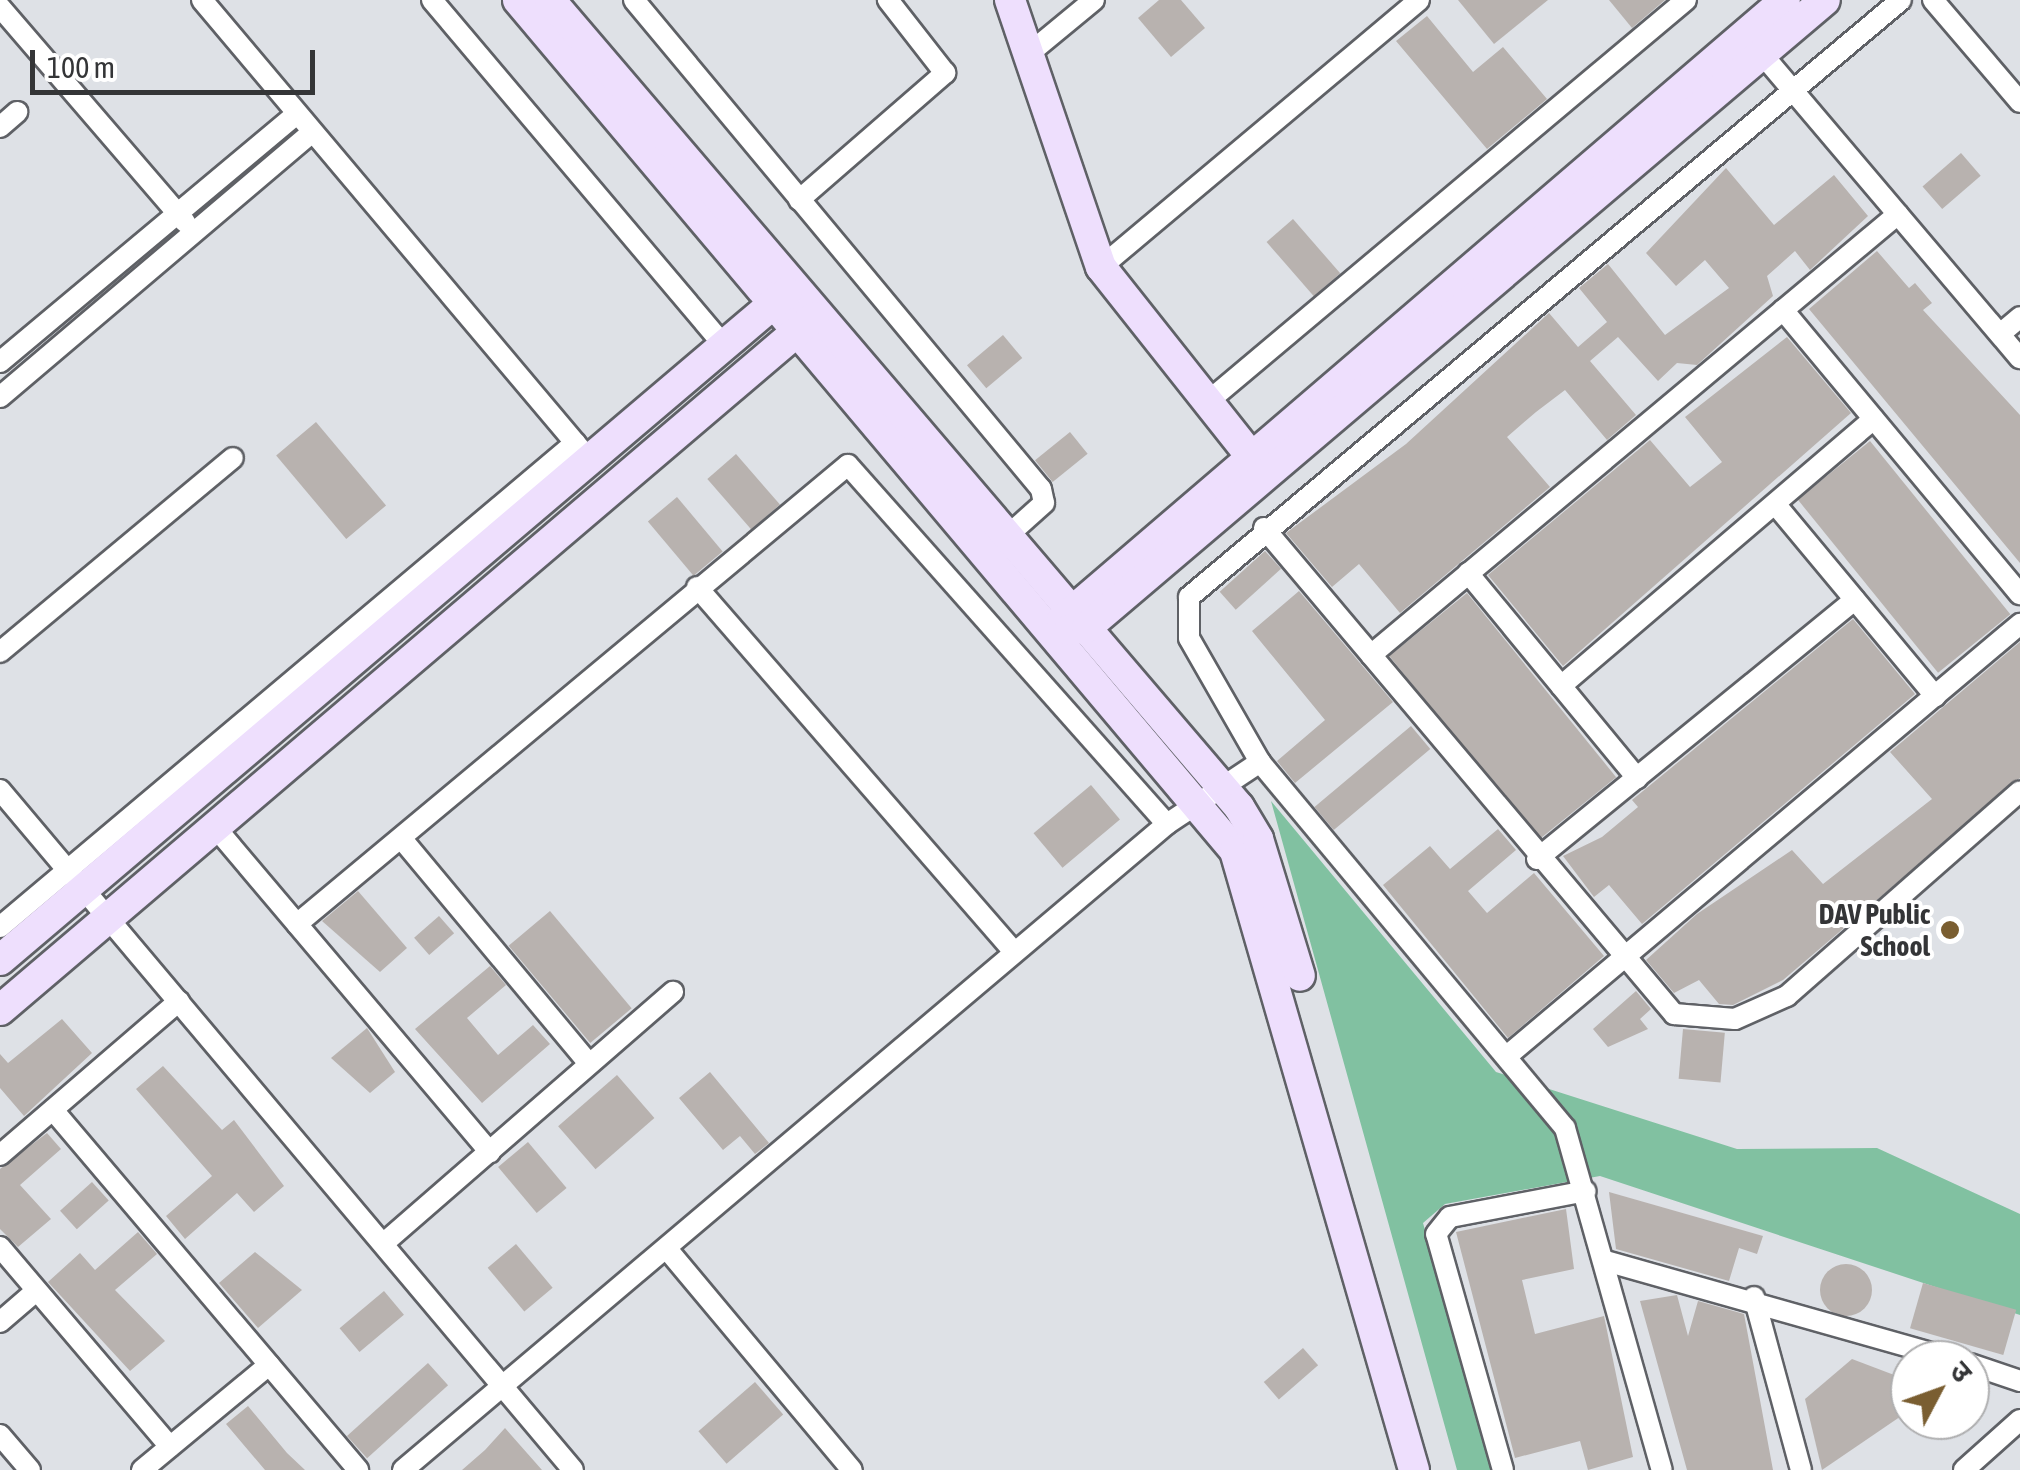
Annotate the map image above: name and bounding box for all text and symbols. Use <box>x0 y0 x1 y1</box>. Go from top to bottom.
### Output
scale bar <box>35 30 320 92</box>
text: 100 m <box>47 50 115 84</box>
place label: DAV Public School <box>1819 897 1930 963</box>
marker: DAV Public School <box>1939 919 1961 941</box>
north arrow <box>1890 1340 1990 1440</box>
text: उ <box>1944 1355 1979 1388</box>

